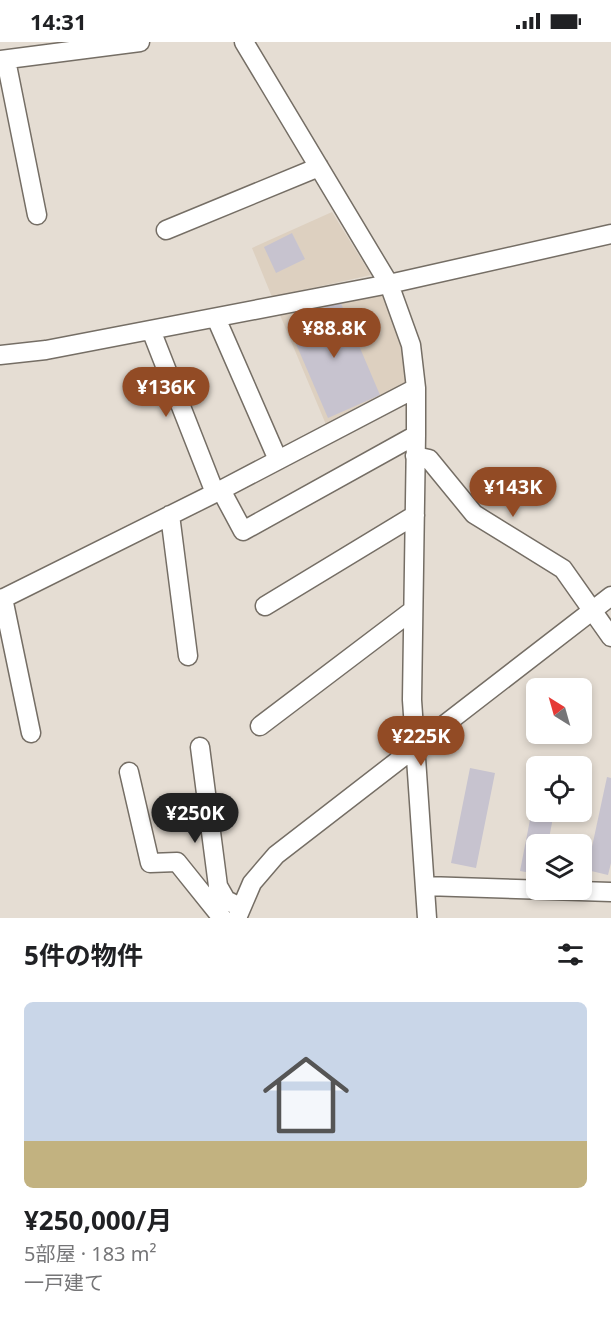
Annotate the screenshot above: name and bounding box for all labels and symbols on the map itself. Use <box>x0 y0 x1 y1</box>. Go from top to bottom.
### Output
pin: ¥88.8K <box>285 308 383 359</box>
pin: ¥136K <box>124 367 208 418</box>
pin: ¥143K <box>471 467 555 518</box>
north arrow <box>526 678 592 744</box>
pin: ¥225K <box>379 716 463 767</box>
pin: ¥250K <box>153 793 237 844</box>

